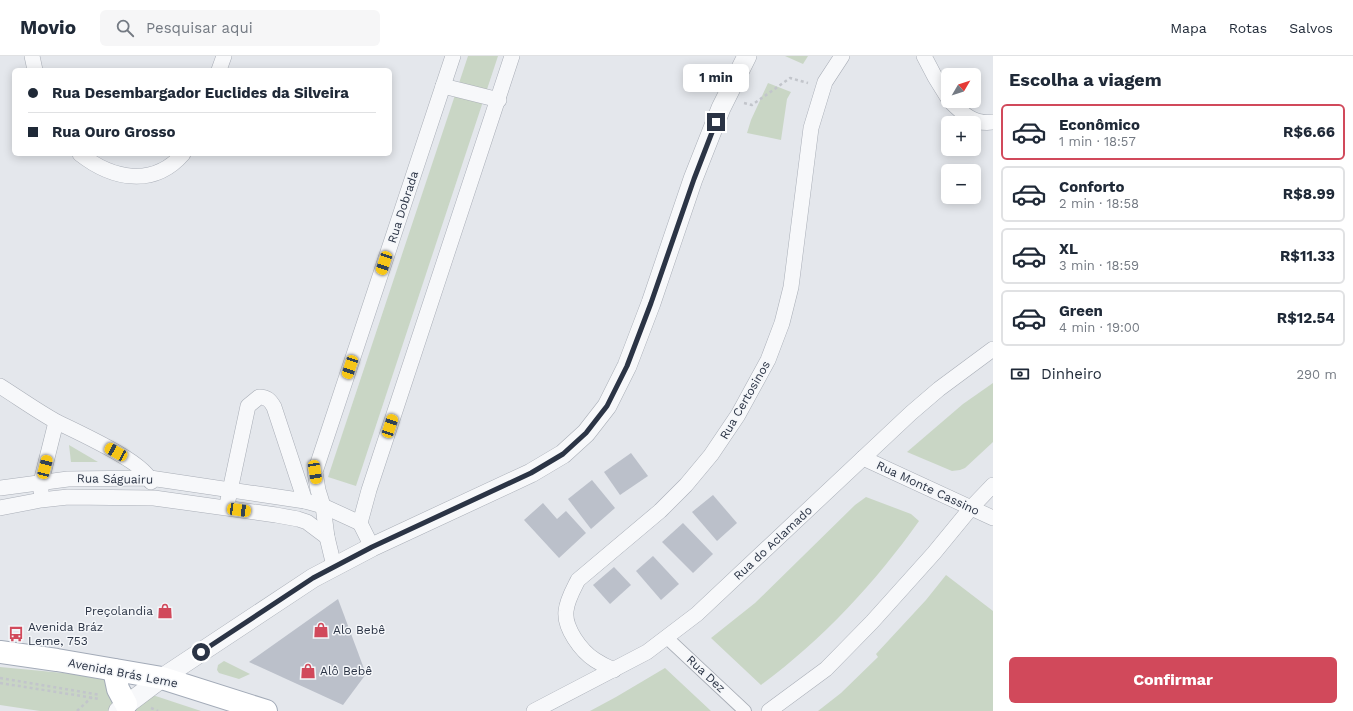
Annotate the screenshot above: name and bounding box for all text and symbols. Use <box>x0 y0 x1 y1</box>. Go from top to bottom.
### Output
search box <box>100 10 380 46</box>
text: Movio <box>20 16 76 39</box>
icon: search <box>114 17 136 39</box>
text: Pesquisar aqui <box>146 19 253 37</box>
text: Mapa <box>1170 20 1207 36</box>
text: Rotas <box>1229 20 1267 36</box>
text: Salvos <box>1289 20 1333 36</box>
callout: 1 min <box>683 64 749 92</box>
north arrow <box>941 68 981 108</box>
map controls <box>941 68 981 204</box>
text: Escolha a viagem <box>1009 69 1162 90</box>
text: 1 min <box>699 70 733 85</box>
text: Rua Desembargador Euclides da Silveira <box>52 84 349 102</box>
route end <box>707 113 725 131</box>
icon: car <box>1011 114 1047 150</box>
button: + <box>941 116 981 156</box>
text: Econômico <box>1059 116 1140 134</box>
text: Rua Ouro Grosso <box>52 123 175 141</box>
text: R$6.66 <box>1283 123 1335 141</box>
text: 1 min · 18:57 <box>1059 134 1136 149</box>
button: − <box>941 164 981 204</box>
street label: Rua Dobrada <box>385 169 421 245</box>
icon: car <box>1011 176 1047 212</box>
text: Conforto <box>1059 178 1124 196</box>
text: R$8.99 <box>1283 185 1335 203</box>
text: 2 min · 18:58 <box>1059 196 1139 211</box>
icon: car <box>1011 238 1047 274</box>
text: XL <box>1059 240 1078 258</box>
text: R$11.33 <box>1280 247 1335 265</box>
car <box>375 250 393 276</box>
text: 3 min · 18:59 <box>1059 258 1139 273</box>
icon: car <box>1011 300 1047 336</box>
text: Green <box>1059 302 1103 320</box>
text: R$12.54 <box>1277 309 1335 327</box>
text: 4 min · 19:00 <box>1059 320 1140 335</box>
car <box>341 354 359 380</box>
street label: Rua Certosinos <box>717 358 773 442</box>
icon: cash <box>1009 363 1031 385</box>
text: Dinheiro <box>1041 365 1102 383</box>
text: 290 m <box>1296 367 1337 382</box>
car <box>381 413 399 439</box>
car <box>103 441 129 463</box>
car <box>36 454 54 480</box>
street label: Rua Monte Cassino <box>874 458 982 518</box>
car <box>307 459 323 485</box>
street label: Rua Ságuairu <box>77 471 153 487</box>
car <box>226 502 252 518</box>
street label: Rua do Aclamado <box>731 503 815 583</box>
shop icon: Preçolandia <box>156 602 174 620</box>
place label: Preçolandia <box>85 604 153 618</box>
place label: Avenida Bráz Leme, 753 <box>28 620 103 648</box>
shop icon: Alo Bebê <box>312 621 330 639</box>
place label: Alo Bebê <box>333 623 385 637</box>
bus stop icon: Avenida Bráz Leme, 753 <box>7 625 25 643</box>
route start <box>192 643 210 661</box>
street label: Rua Dez <box>684 653 728 695</box>
street label: Avenida Brás Leme <box>67 655 179 691</box>
button: Confirmar <box>1009 657 1337 703</box>
shop icon: Alô Bebê <box>299 662 317 680</box>
place label: Alô Bebê <box>320 664 372 678</box>

